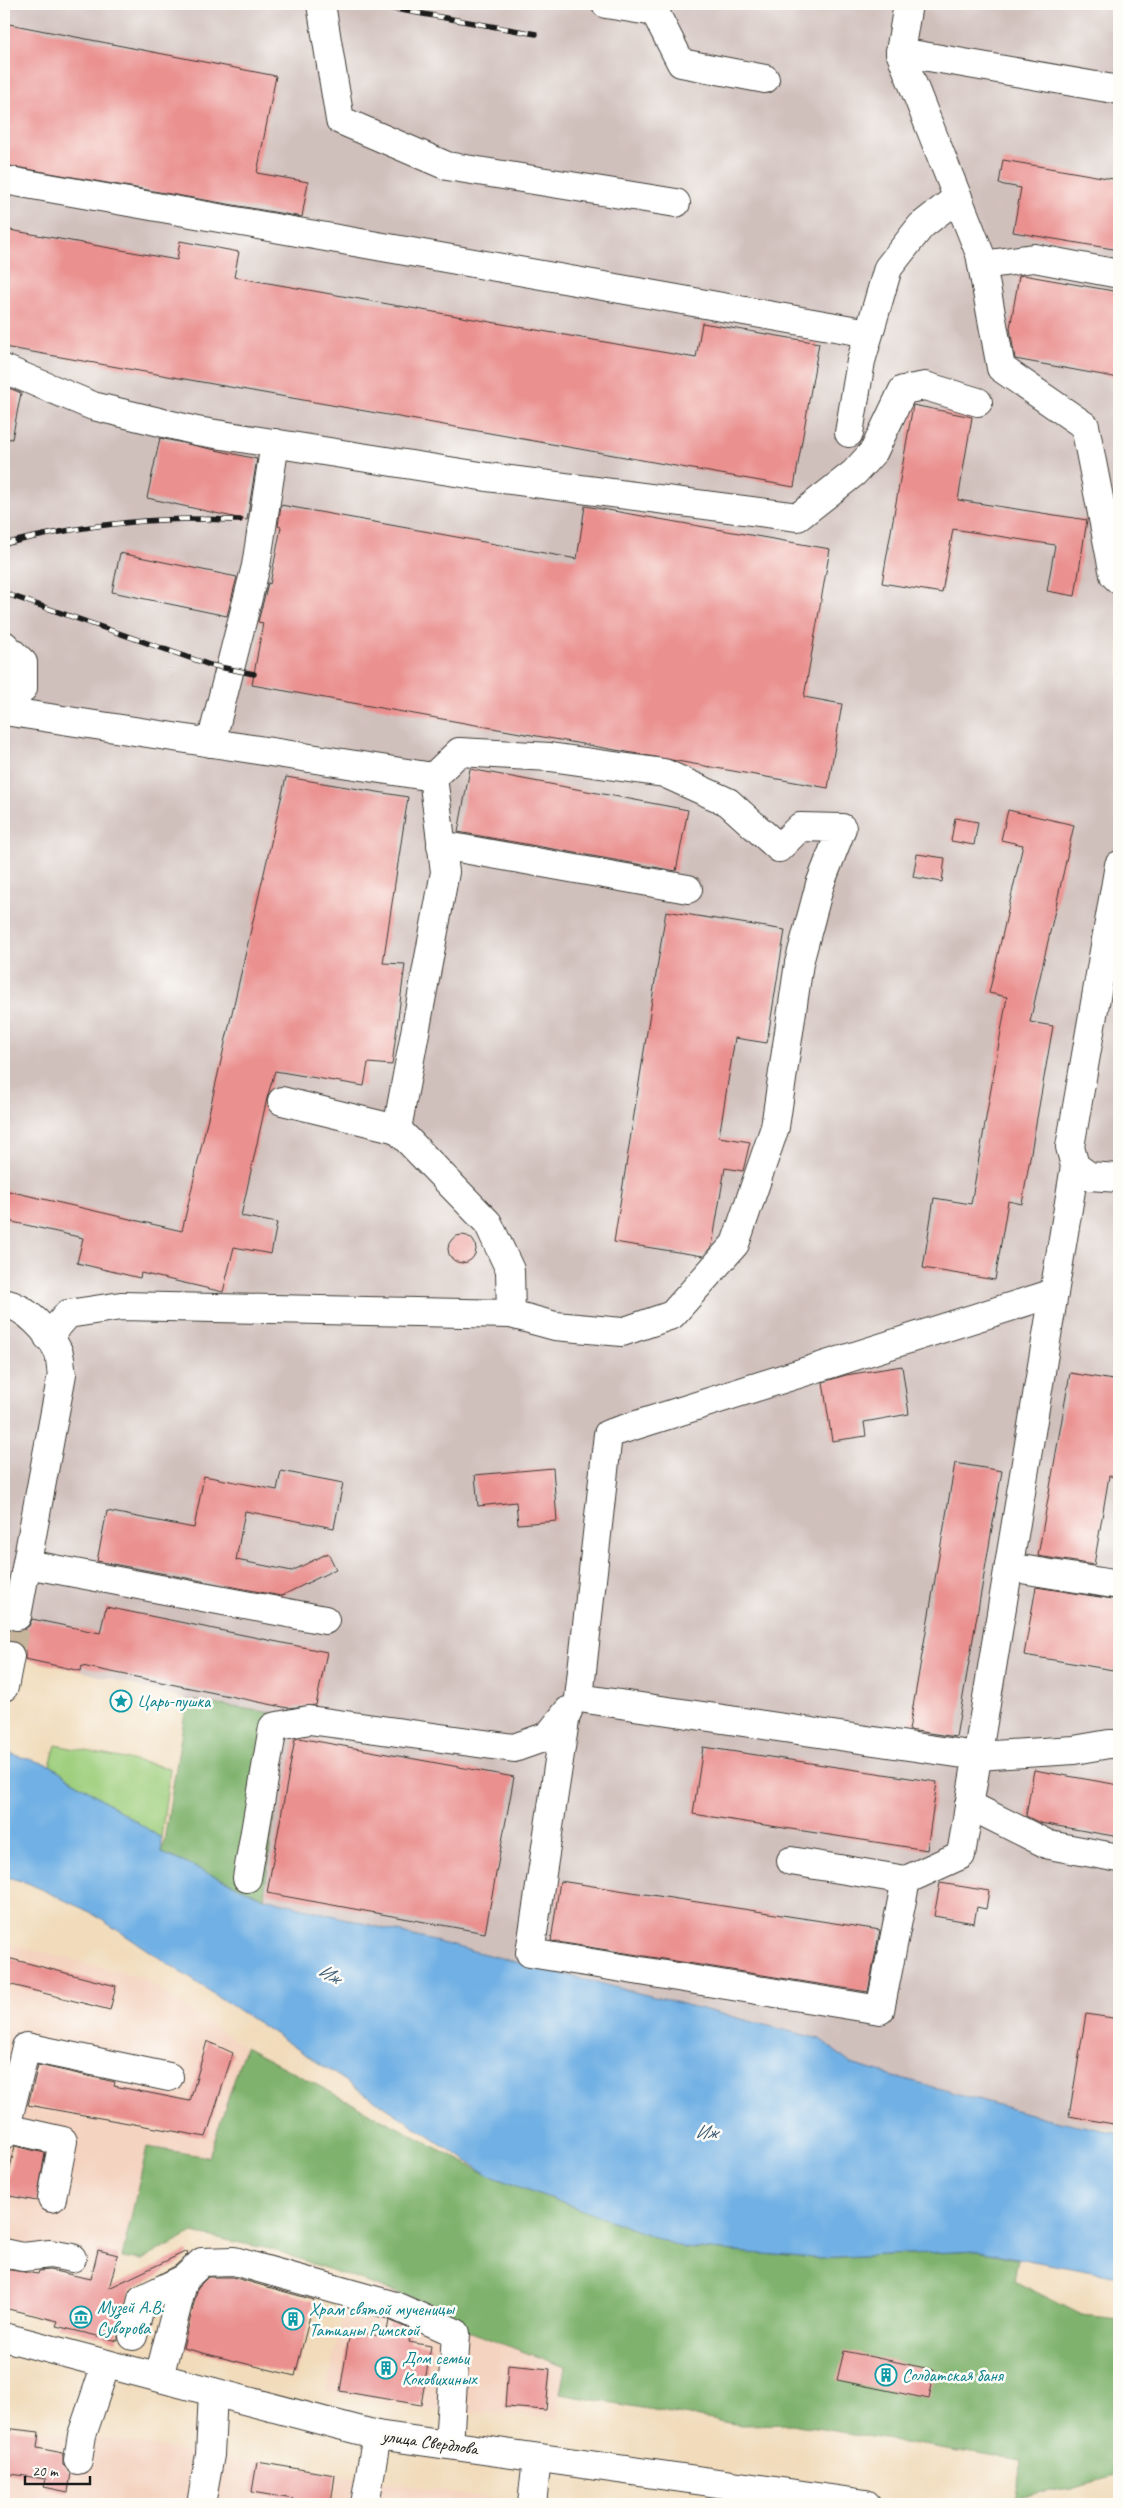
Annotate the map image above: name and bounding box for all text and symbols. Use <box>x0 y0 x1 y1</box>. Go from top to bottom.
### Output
place icon: Царь-пушка <box>109 1689 133 1713</box>
place label: Царь-пушка <box>137 1690 212 1712</box>
water label: Иж <box>314 1958 348 1991</box>
water label: Иж <box>695 2120 721 2144</box>
place label: Музей А.В. Суворова <box>97 2296 164 2339</box>
place label: Храм святой мученицы Татианы Римской <box>309 2298 455 2341</box>
museum icon: Музей А.В. Суворова <box>69 2305 93 2329</box>
building icon: Храм святой мученицы Татианы Римской <box>281 2307 305 2331</box>
place label: Дом семьи Коковихиных <box>402 2347 478 2390</box>
building icon: Дом семьи Коковихиных <box>374 2356 398 2380</box>
building icon: Солдатская баня <box>874 2363 898 2387</box>
place label: Солдатская баня <box>902 2364 1005 2386</box>
street label: улица Свердлова <box>380 2424 481 2460</box>
scale bar <box>25 2453 90 2485</box>
text: 20 m <box>32 2462 59 2481</box>

